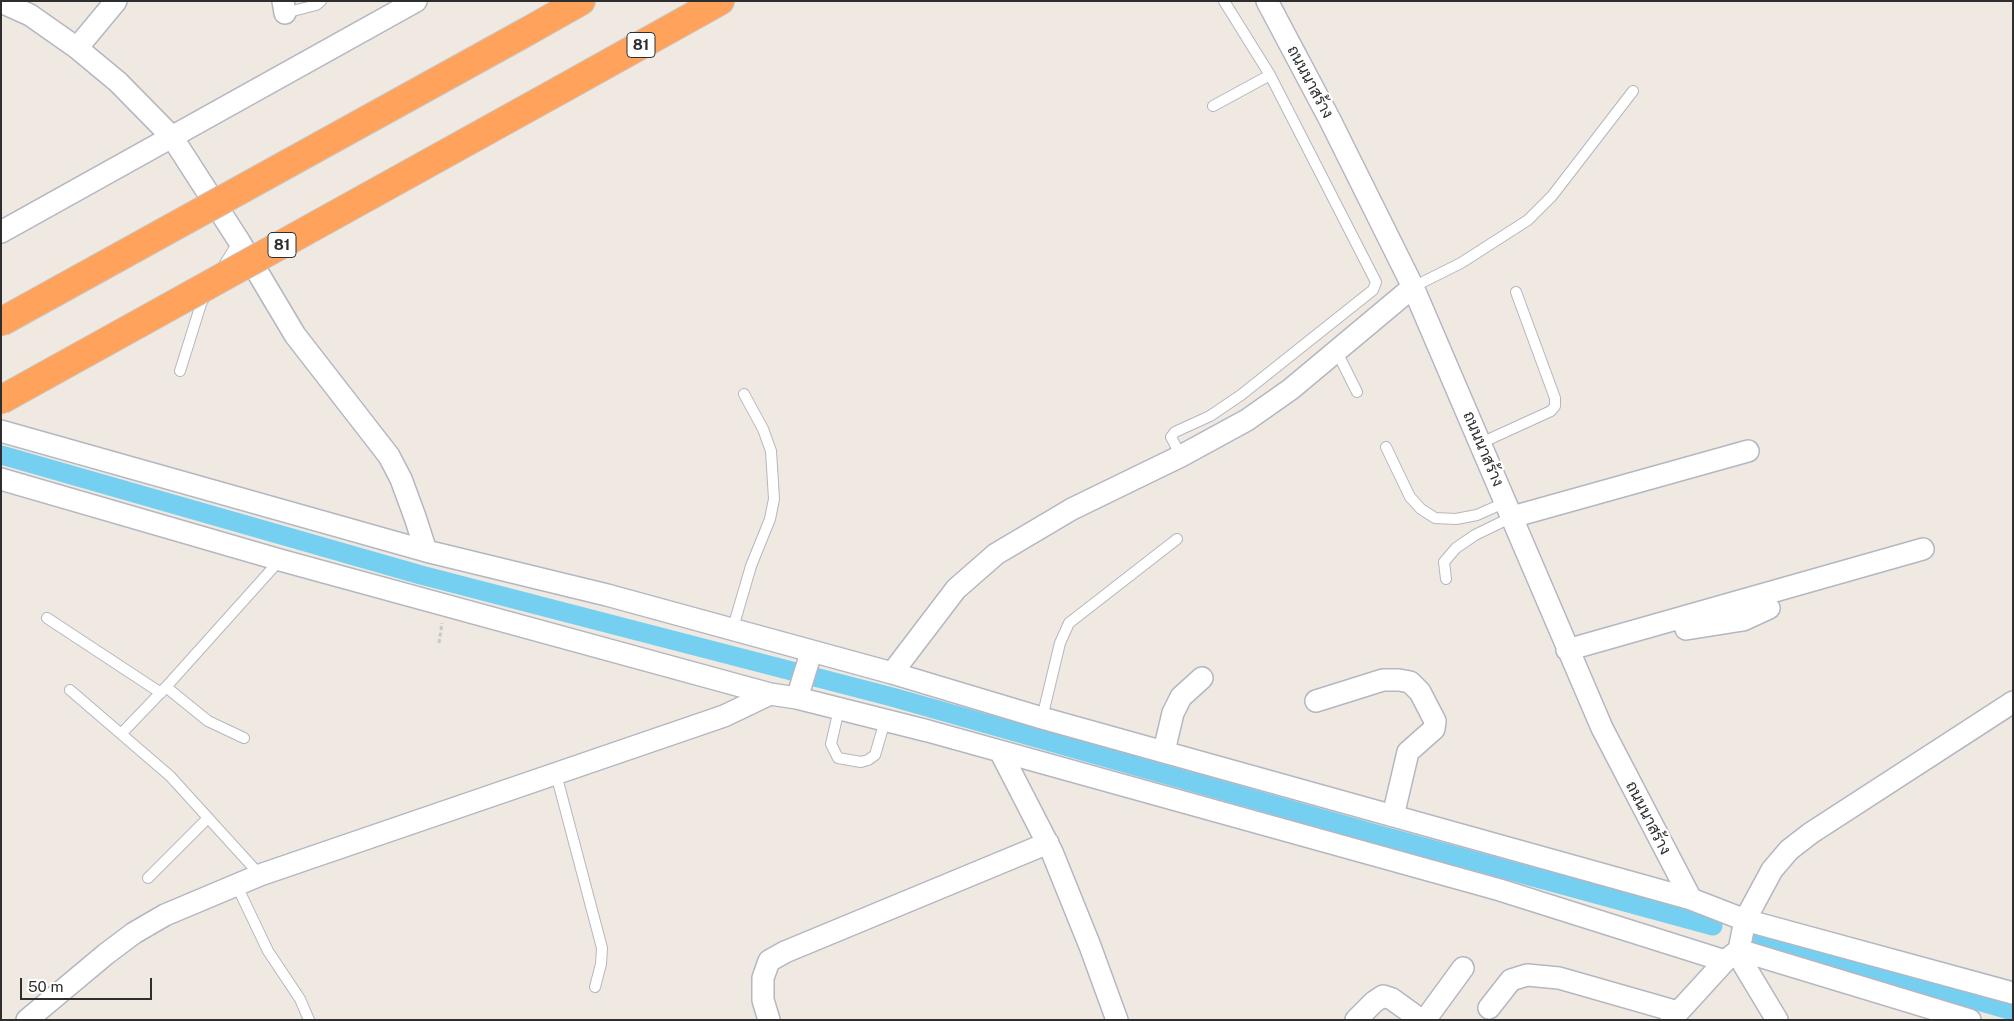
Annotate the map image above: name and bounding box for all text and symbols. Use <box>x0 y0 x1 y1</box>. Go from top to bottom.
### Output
road number: 81 <box>627 32 655 58</box>
street label: ถนนนาสร้าง <box>1283 42 1337 122</box>
road number: 81 <box>268 232 296 258</box>
street label: ถนนนาสร้าง <box>1459 409 1507 489</box>
street label: ถนนนาสร้าง <box>1621 778 1675 858</box>
scale bar <box>22 968 155 1000</box>
text: 50 m <box>28 978 63 995</box>

